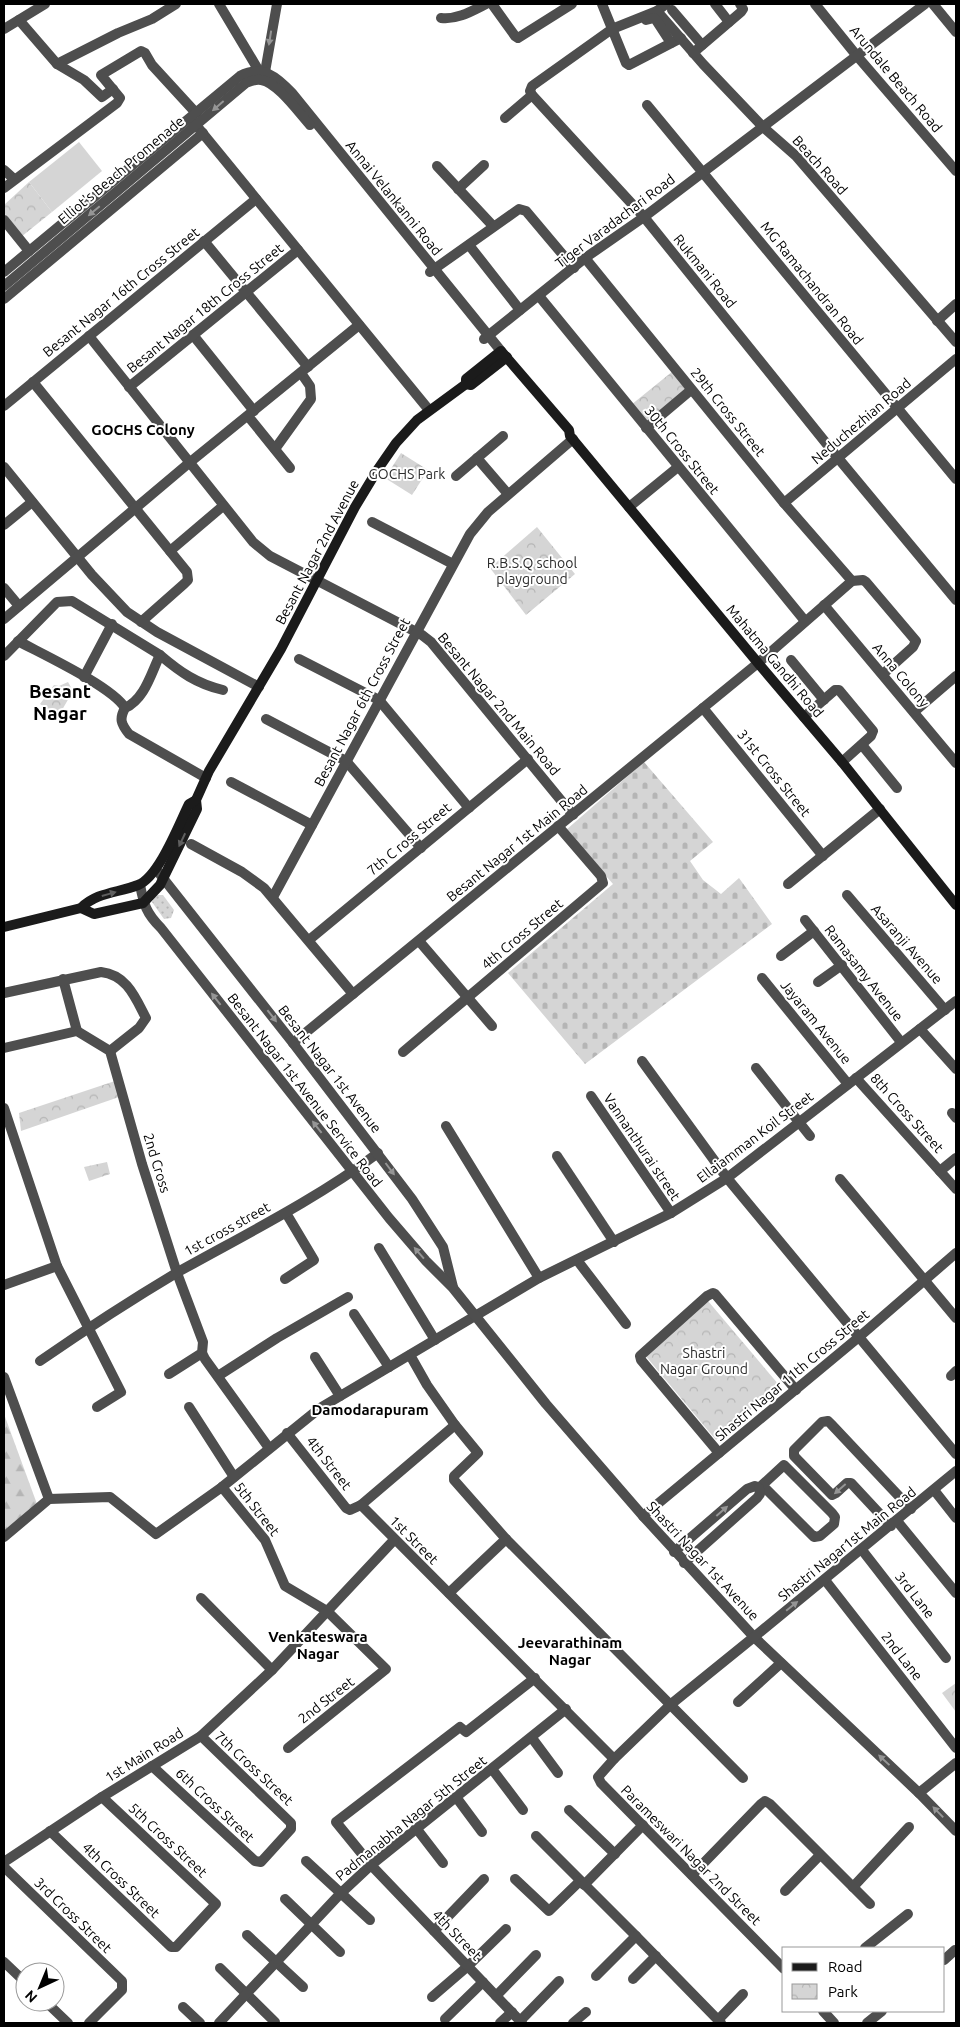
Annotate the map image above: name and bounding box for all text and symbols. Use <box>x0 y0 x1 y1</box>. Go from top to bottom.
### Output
street label: Arundale Beach Road <box>847 22 945 136</box>
one-way arrow <box>266 30 274 46</box>
one-way arrow <box>213 100 225 112</box>
street label: Elliot's Beach Promenade <box>55 113 187 227</box>
street label: Beach Road <box>789 132 851 198</box>
street label: Annai Velankanni Road <box>343 137 445 259</box>
street label: Tiger Varadachari Road <box>552 171 678 271</box>
one-way arrow <box>88 205 101 216</box>
street label: MG Ramachandran Road <box>757 218 867 348</box>
street label: Besant Nagar 16th Cross Street <box>40 224 203 360</box>
street label: Rukmani Road <box>670 231 740 311</box>
street label: Besant Nagar 18th Cross Street <box>124 240 287 376</box>
street label: 29th Cross Street <box>687 365 769 460</box>
street label: Neduchezhian Road <box>808 375 914 467</box>
street label: 30th Cross Street <box>641 403 723 498</box>
district label: GOCHS Colony <box>91 421 195 438</box>
park label: GOCHS Park <box>369 466 445 482</box>
street label: Besant Nagar 2nd Avenue <box>272 477 362 627</box>
park label: R.B.S.Q school playground <box>487 555 577 587</box>
street label: Mahatma Gandhi Road <box>723 601 827 721</box>
street label: Besant Nagar 6th Cross Street <box>311 615 414 789</box>
street label: Besant Nagar 2nd Main Road <box>435 630 563 778</box>
street label: Anna Colony <box>870 640 933 710</box>
district label: Besant Nagar <box>29 680 91 724</box>
street label: 31st Cross Street <box>734 726 814 820</box>
street label: Besant Nagar 1st Main Road <box>443 781 591 905</box>
street label: 7th C ross Street <box>364 799 454 879</box>
one-way arrow <box>178 833 186 847</box>
one-way arrow <box>102 889 117 897</box>
street label: 4th Cross Street <box>478 895 566 973</box>
street label: Asaranji Avenue <box>868 901 946 987</box>
street label: Ramasamy Avenue <box>821 922 907 1024</box>
street label: Jayaram Avenue <box>777 977 855 1067</box>
street label: Besant Nagar 1st Avenue Service Road <box>224 990 386 1190</box>
one-way arrow <box>211 993 222 1006</box>
street label: Besant Nagar 1st Avenue <box>275 1002 385 1136</box>
one-way arrow <box>266 1009 277 1022</box>
street label: 8th Cross Street <box>867 1070 947 1156</box>
street label: Ellaiamman Koil Street <box>694 1088 817 1186</box>
street label: Vannanthurai street <box>600 1091 684 1204</box>
one-way arrow <box>311 1121 322 1134</box>
street label: 2nd Cross <box>140 1131 174 1195</box>
one-way arrow <box>385 1162 395 1176</box>
street label: 1st cross street <box>181 1199 273 1259</box>
one-way arrow <box>414 1247 425 1259</box>
street label: Shastri Nagar 11th Cross Street <box>712 1306 873 1444</box>
park label: Shastri Nagar Ground <box>660 1345 748 1377</box>
district label: Damodarapuram <box>311 1401 429 1418</box>
street label: 4th Street <box>303 1433 355 1493</box>
street label: 5th Street <box>231 1479 283 1539</box>
street label: Shastri Nagar1st Main Road <box>775 1483 919 1605</box>
one-way arrow <box>833 1484 846 1495</box>
street label: Shastri Nagar 1st Avenue <box>644 1498 762 1624</box>
one-way arrow <box>715 1505 728 1516</box>
street label: 1st Street <box>387 1513 442 1568</box>
street label: 3rd Lane <box>892 1569 938 1621</box>
one-way arrow <box>785 1601 798 1612</box>
district label: Venkateswara Nagar <box>268 1628 368 1662</box>
street label: 2nd Lane <box>878 1628 926 1684</box>
district label: Jeevarathinam Nagar <box>518 1634 622 1668</box>
street label: 2nd Street <box>295 1673 357 1727</box>
street label: 1st Main Road <box>102 1725 186 1785</box>
street label: 7th Cross Street <box>212 1728 297 1809</box>
street label: Padmanabha Nagar 5th Street <box>332 1752 490 1884</box>
one-way arrow <box>878 1754 890 1766</box>
street label: 6th Cross Street <box>173 1765 258 1846</box>
street label: Parameswari Nagar 2nd Street <box>618 1782 765 1929</box>
street label: 5th Cross Street <box>126 1800 211 1881</box>
one-way arrow <box>932 1807 944 1819</box>
street label: 4th Cross Street <box>79 1839 163 1921</box>
street label: 3rd Cross Street <box>31 1874 115 1956</box>
street label: 4th Street <box>429 1907 485 1964</box>
legend <box>782 1947 945 2012</box>
text: Road <box>828 1958 863 1975</box>
north arrow <box>15 1962 65 2012</box>
text: Park <box>828 1983 858 2000</box>
text: N <box>22 1987 40 2006</box>

